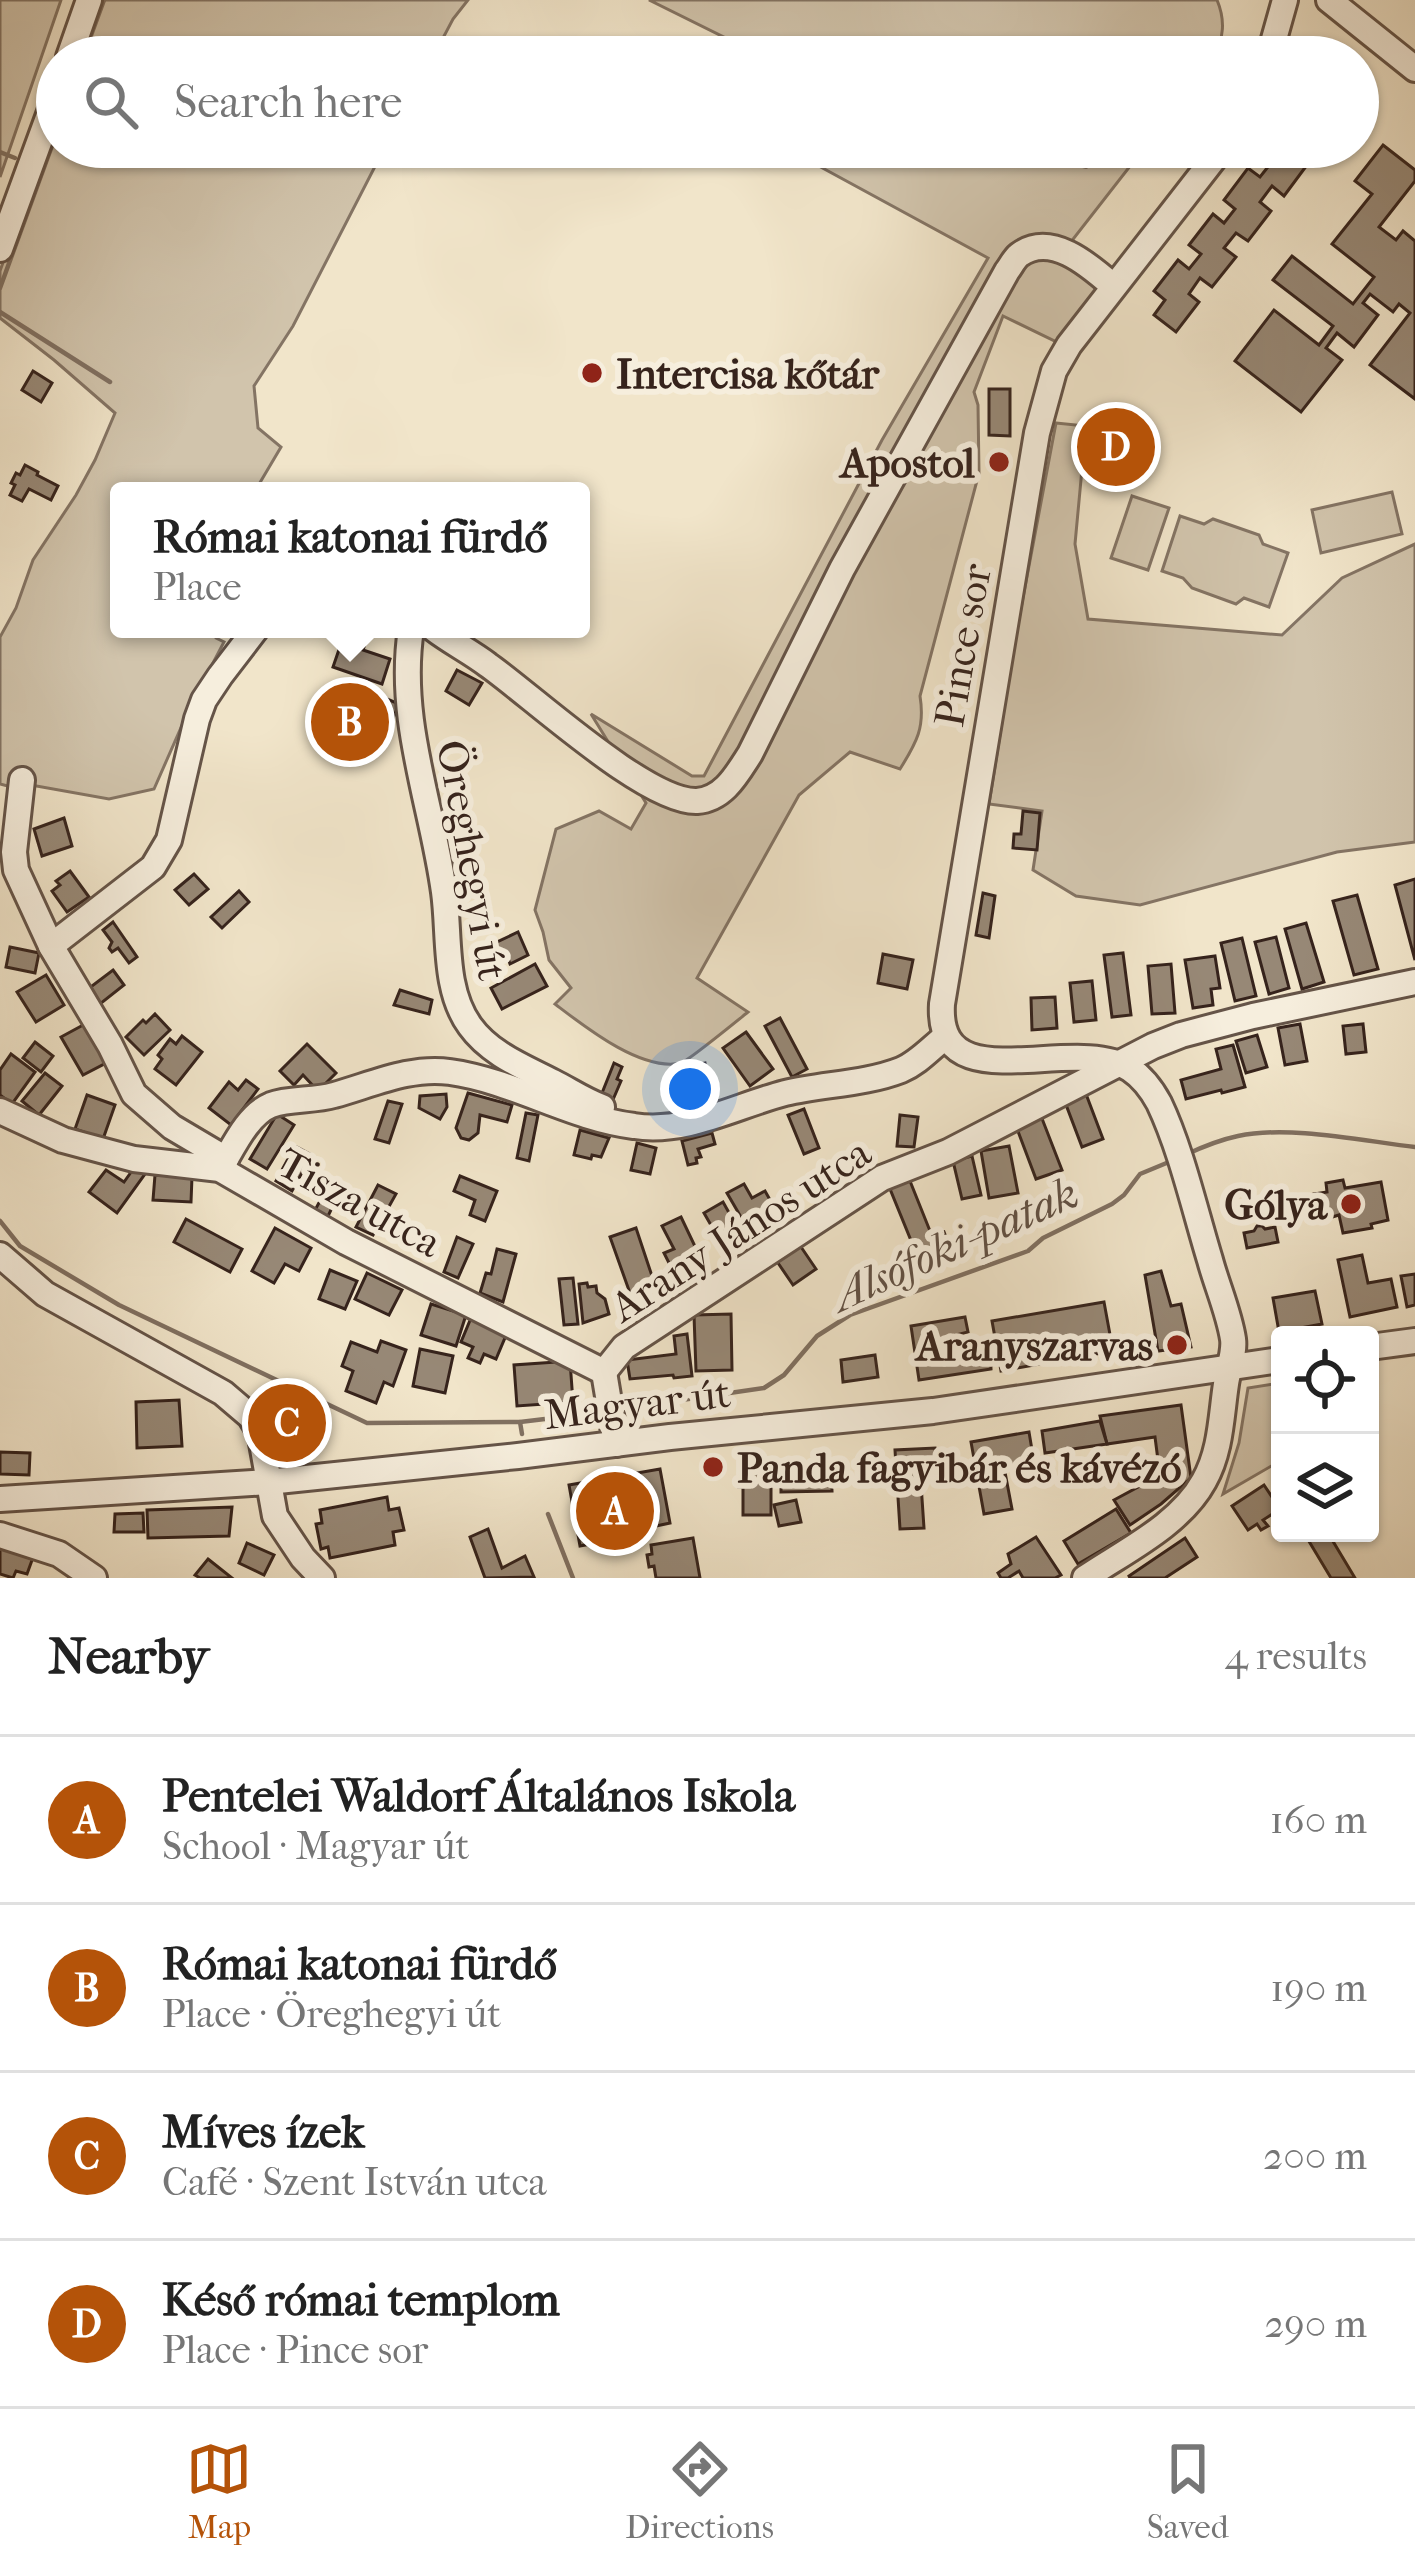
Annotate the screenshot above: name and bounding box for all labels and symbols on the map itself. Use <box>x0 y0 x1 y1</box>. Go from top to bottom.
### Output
place label: Intercisa kőtár <box>616 350 880 399</box>
marker: Intercisa kőtár <box>579 360 605 386</box>
pin: D <box>1077 402 1155 492</box>
place label: Apostol <box>838 439 975 488</box>
marker: Apostol <box>986 449 1012 475</box>
street label: Pince sor <box>925 560 1002 731</box>
pin: B <box>311 677 389 767</box>
street label: Öreghegyi út <box>426 736 517 984</box>
your location <box>660 1059 720 1119</box>
street label: Arany János utca <box>600 1128 880 1334</box>
street label: Tisza utca <box>269 1138 450 1268</box>
water label: Alsófoki-patak <box>820 1167 1086 1324</box>
place label: Gólya <box>1224 1181 1329 1230</box>
marker: Gólya <box>1338 1191 1364 1217</box>
place label: Aranyszarvas <box>913 1322 1153 1371</box>
marker: Aranyszarvas <box>1164 1332 1190 1358</box>
street label: Magyar út <box>541 1369 733 1440</box>
pin: C <box>248 1378 326 1468</box>
place label: Panda fagyibár és kávézó <box>737 1444 1182 1493</box>
marker: Panda fagyibár és kávézó <box>700 1454 726 1480</box>
pin: A <box>576 1466 654 1556</box>

